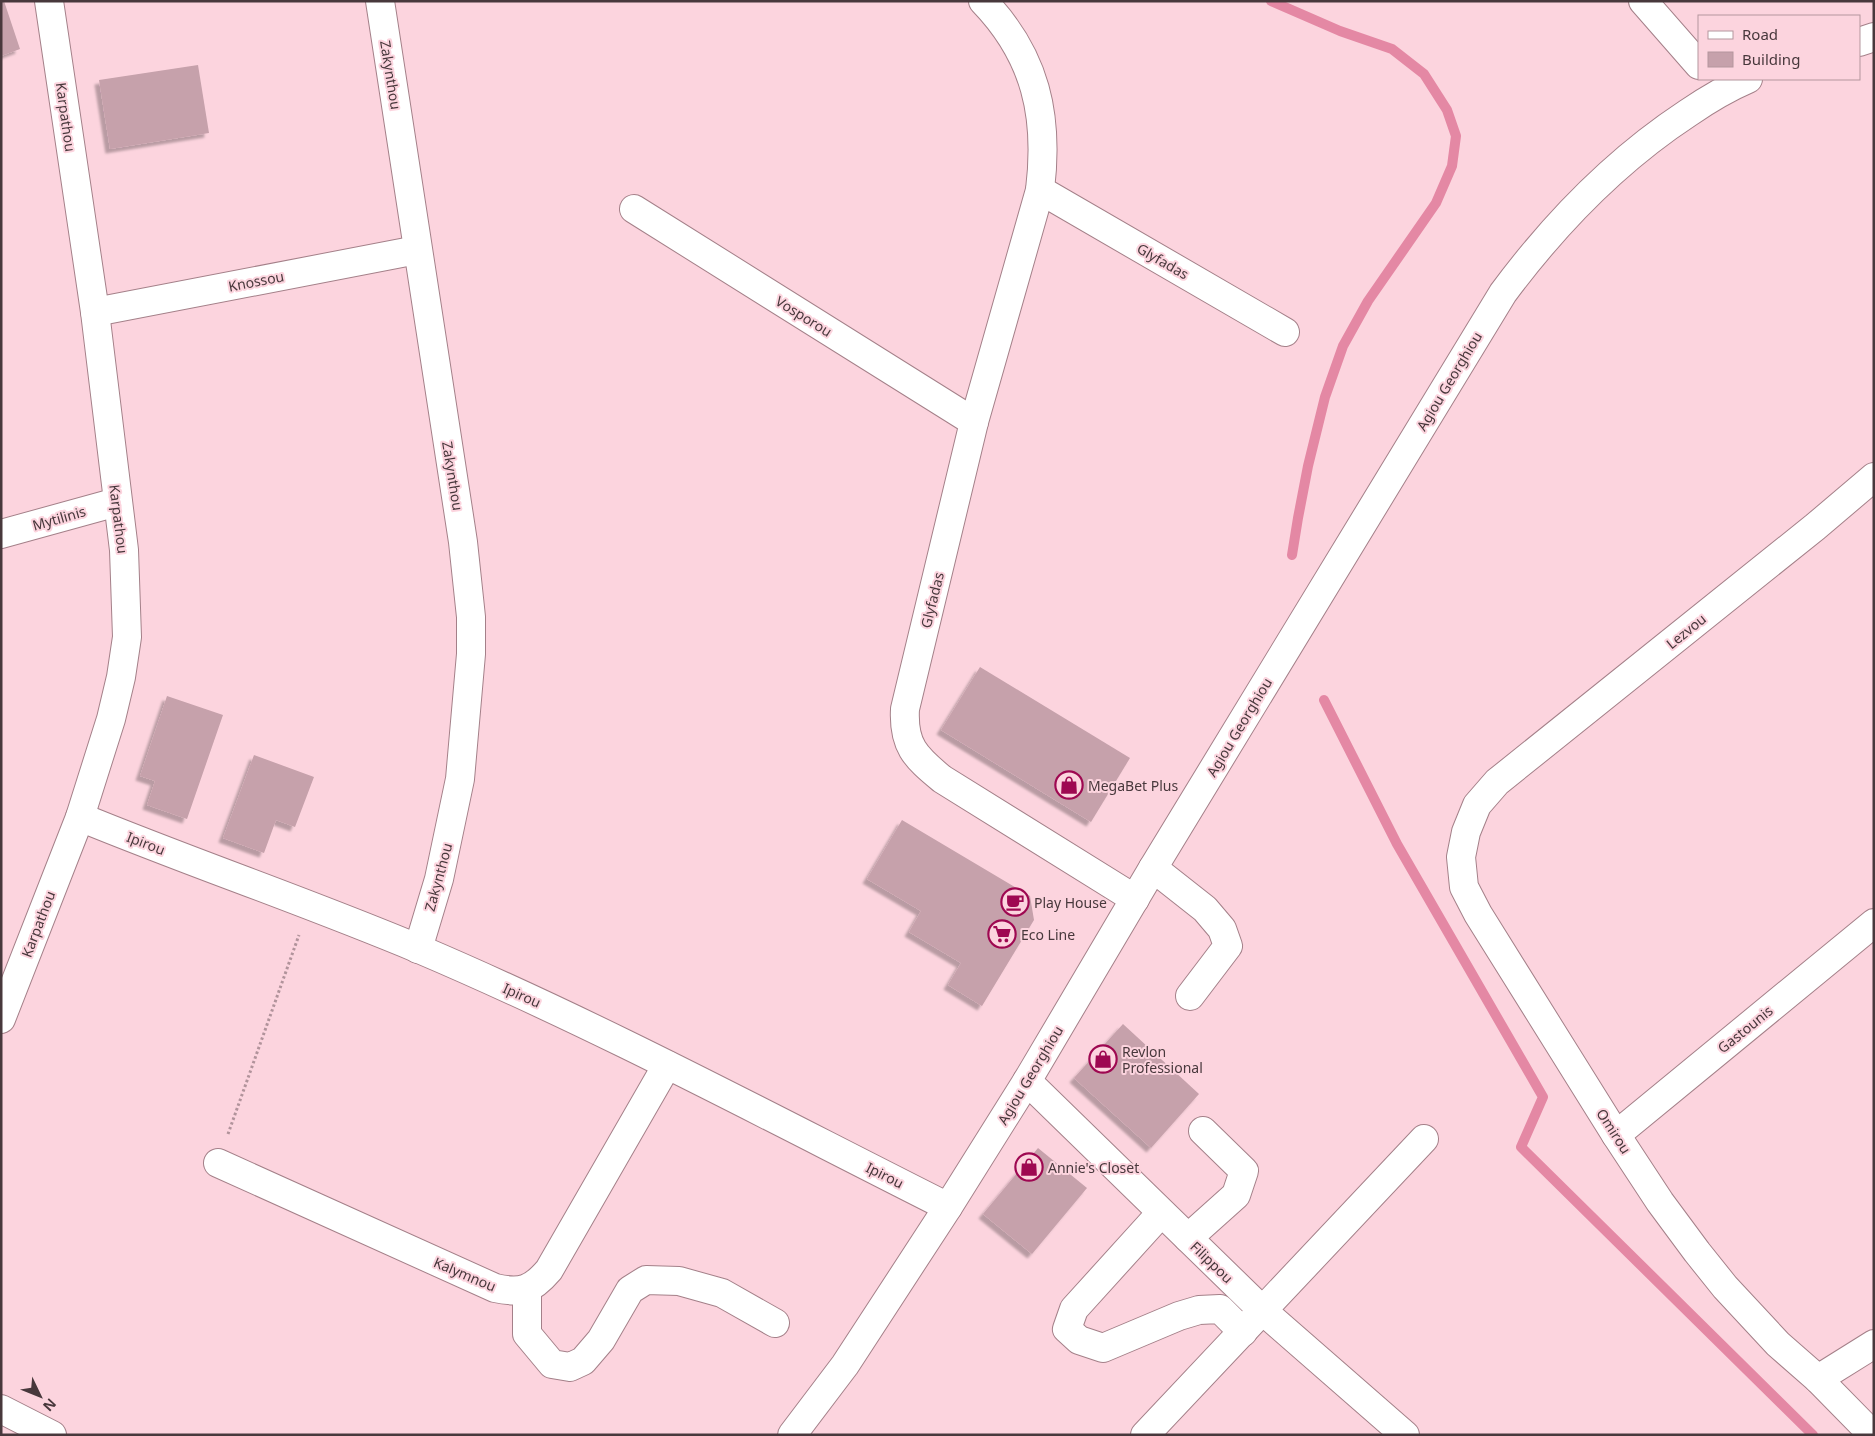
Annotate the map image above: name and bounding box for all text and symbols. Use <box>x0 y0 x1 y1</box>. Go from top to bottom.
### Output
legend <box>1698 15 1860 80</box>
text: Road <box>1742 24 1778 44</box>
street label: Zakynthou <box>376 39 406 111</box>
text: Building <box>1742 49 1800 69</box>
street label: Karpathou <box>52 81 80 153</box>
street label: Glyfadas <box>1134 239 1193 284</box>
street label: Knossou <box>227 266 285 296</box>
street label: Vosporou <box>772 291 836 341</box>
street label: Agiou Georghiou <box>1412 328 1486 434</box>
street label: Zakynthou <box>438 440 468 512</box>
street label: Karpathou <box>105 483 133 555</box>
street label: Mytilinis <box>30 501 88 535</box>
street label: Glyfadas <box>916 570 948 630</box>
street label: Lezvou <box>1662 609 1710 653</box>
street label: Agiou Georghiou <box>1202 674 1276 780</box>
shop icon: MegaBet Plus <box>1054 770 1084 800</box>
place label: MegaBet Plus <box>1088 776 1178 795</box>
street label: Ipirou <box>124 827 168 859</box>
street label: Zakynthou <box>420 841 456 913</box>
cafe icon: Play House <box>1000 887 1030 917</box>
street label: Karpathou <box>17 888 59 960</box>
place label: Play House <box>1034 893 1107 912</box>
supermarket icon: Eco Line <box>987 919 1017 949</box>
place label: Eco Line <box>1021 925 1075 944</box>
street label: Ipirou <box>500 978 544 1012</box>
street label: Gastounis <box>1713 1001 1777 1057</box>
street label: Agiou Georghiou <box>993 1022 1067 1128</box>
place label: Revlon Professional <box>1122 1042 1203 1077</box>
shop icon: Revlon Professional <box>1088 1044 1118 1074</box>
street label: Omirou <box>1592 1105 1636 1157</box>
shop icon: Annie's Closet <box>1014 1152 1044 1182</box>
street label: Ipirou <box>863 1158 907 1192</box>
place label: Annie's Closet <box>1048 1158 1139 1177</box>
street label: Filippou <box>1187 1237 1237 1287</box>
street label: Kalymnou <box>431 1252 499 1296</box>
north arrow <box>15 1371 65 1421</box>
text: N <box>39 1395 61 1416</box>

